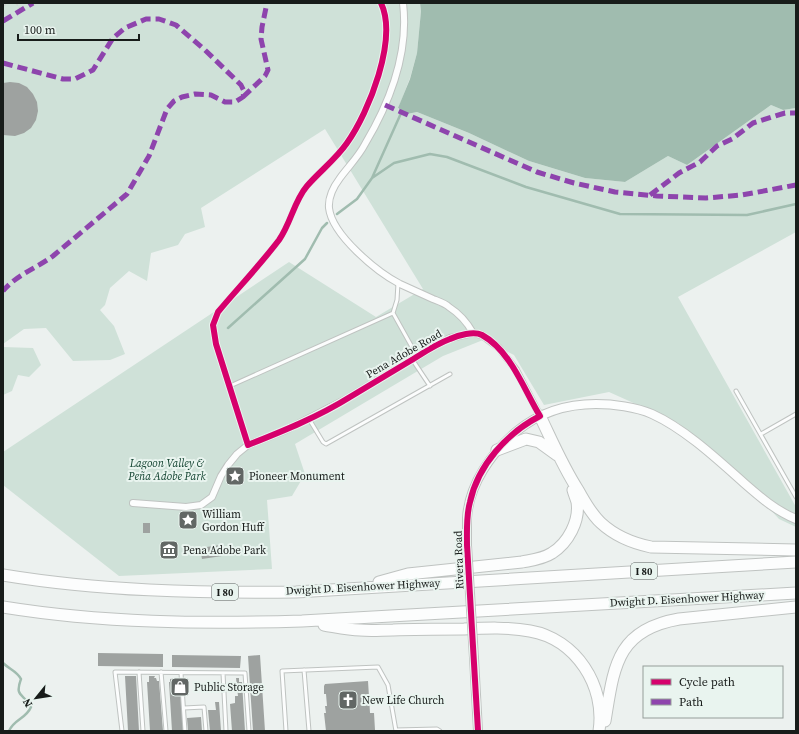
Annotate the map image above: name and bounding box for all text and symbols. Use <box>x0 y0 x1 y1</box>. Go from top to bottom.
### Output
scale bar <box>18 16 139 42</box>
text: 100 m <box>24 22 56 38</box>
street label: Pena Adobe Road <box>363 326 445 382</box>
park label: Lagoon Valley & Peña Adobe Park <box>127 456 206 484</box>
place icon: Pioneer Monument <box>224 465 246 487</box>
place label: Pioneer Monument <box>249 469 345 484</box>
place label: William Gordon Huff <box>202 507 265 535</box>
place icon: William Gordon Huff <box>177 509 199 531</box>
street label: Rivera Road <box>450 530 468 590</box>
museum icon: Pena Adobe Park <box>158 539 180 561</box>
place label: Pena Adobe Park <box>183 543 267 558</box>
road number: I 80 <box>631 563 657 579</box>
street label: Dwight D. Eisenhower Highway <box>285 575 441 599</box>
road number: I 80 <box>212 584 238 600</box>
street label: Dwight D. Eisenhower Highway <box>609 587 765 611</box>
legend <box>643 666 783 718</box>
text: Cycle path <box>679 674 735 690</box>
shop icon: Public Storage <box>169 676 191 698</box>
north arrow <box>16 678 56 718</box>
place label: Public Storage <box>194 680 264 695</box>
church icon: New Life Church <box>337 689 359 711</box>
place label: New Life Church <box>362 693 445 708</box>
text: Path <box>679 694 703 710</box>
text: N <box>19 696 36 710</box>

